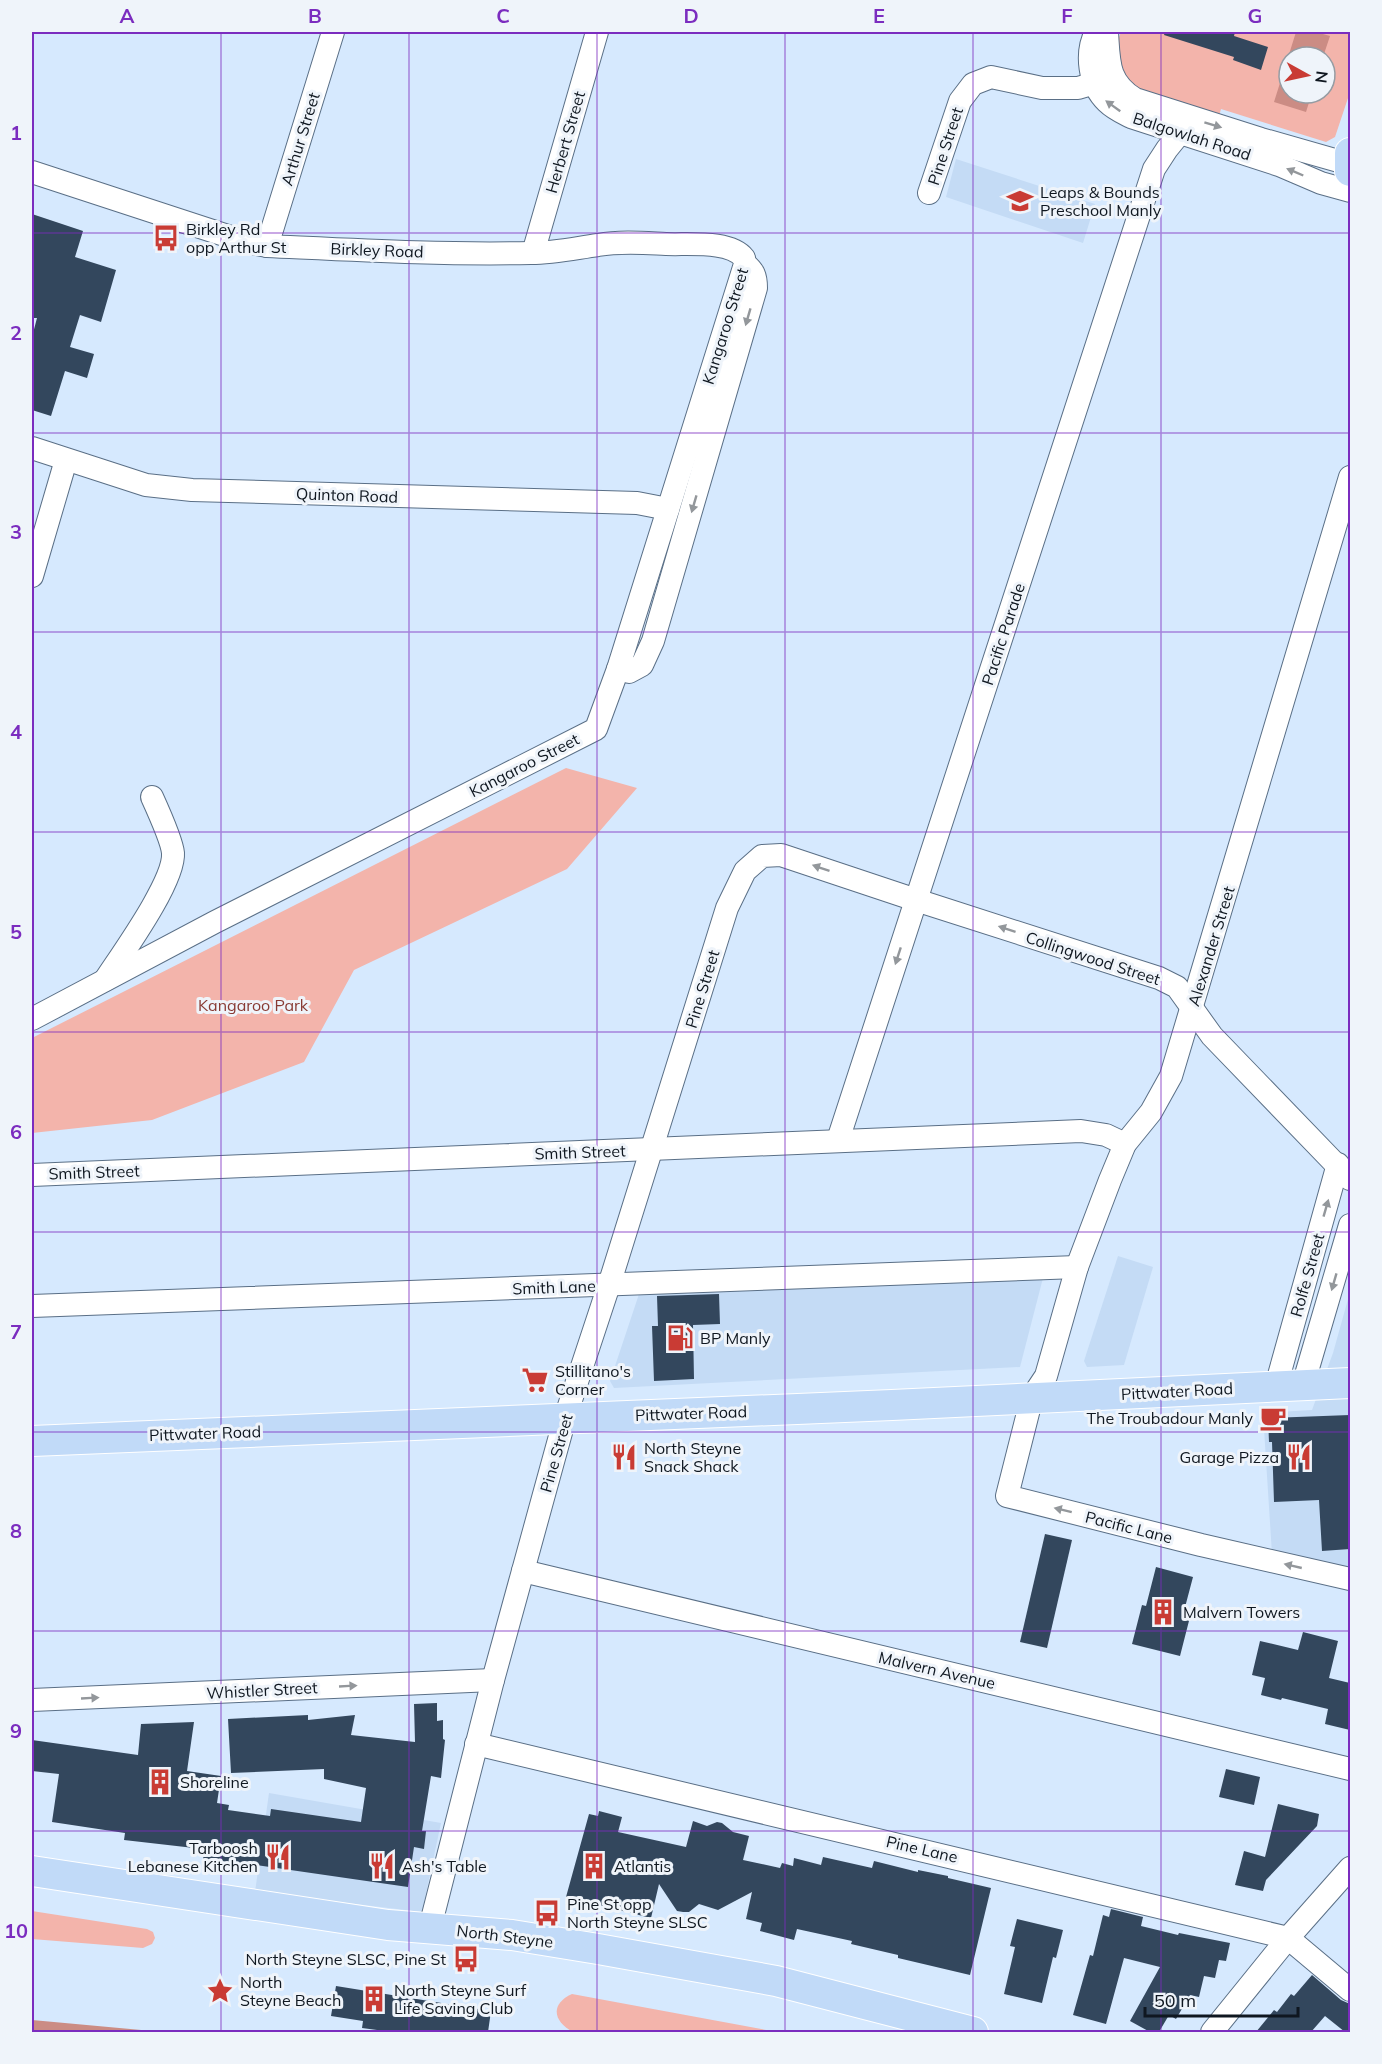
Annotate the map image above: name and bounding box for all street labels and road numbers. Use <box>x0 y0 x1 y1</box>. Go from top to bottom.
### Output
street label: Herbert Street <box>541 88 589 195</box>
street label: Arthur Street <box>276 90 324 188</box>
street label: Pine Street <box>923 104 967 187</box>
street label: Balgowlah Road <box>1130 107 1254 165</box>
street label: Birkley Road <box>330 238 424 262</box>
street label: Kangaroo Street <box>698 265 752 387</box>
street label: Quinton Road <box>296 483 398 507</box>
street label: Pacific Parade <box>977 581 1029 687</box>
street label: Kangaroo Street <box>466 728 583 801</box>
street label: Alexander Street <box>1183 883 1239 1008</box>
street label: Collingwood Street <box>1023 927 1163 989</box>
street label: Pine Street <box>681 947 723 1031</box>
street label: Smith Street <box>534 1140 626 1164</box>
street label: Smith Street <box>48 1160 140 1184</box>
street label: Rolfe Street <box>1286 1230 1329 1319</box>
street label: Smith Lane <box>512 1276 596 1298</box>
street label: Pittwater Road <box>1121 1378 1233 1404</box>
street label: Pittwater Road <box>635 1401 747 1425</box>
street label: Pine Street <box>535 1411 577 1495</box>
street label: Pittwater Road <box>149 1421 261 1445</box>
street label: Pacific Lane <box>1083 1507 1175 1547</box>
street label: Malvern Avenue <box>877 1647 997 1693</box>
street label: Whistler Street <box>206 1677 318 1703</box>
street label: Pine Lane <box>884 1831 960 1867</box>
street label: North Steyne <box>456 1920 554 1952</box>

